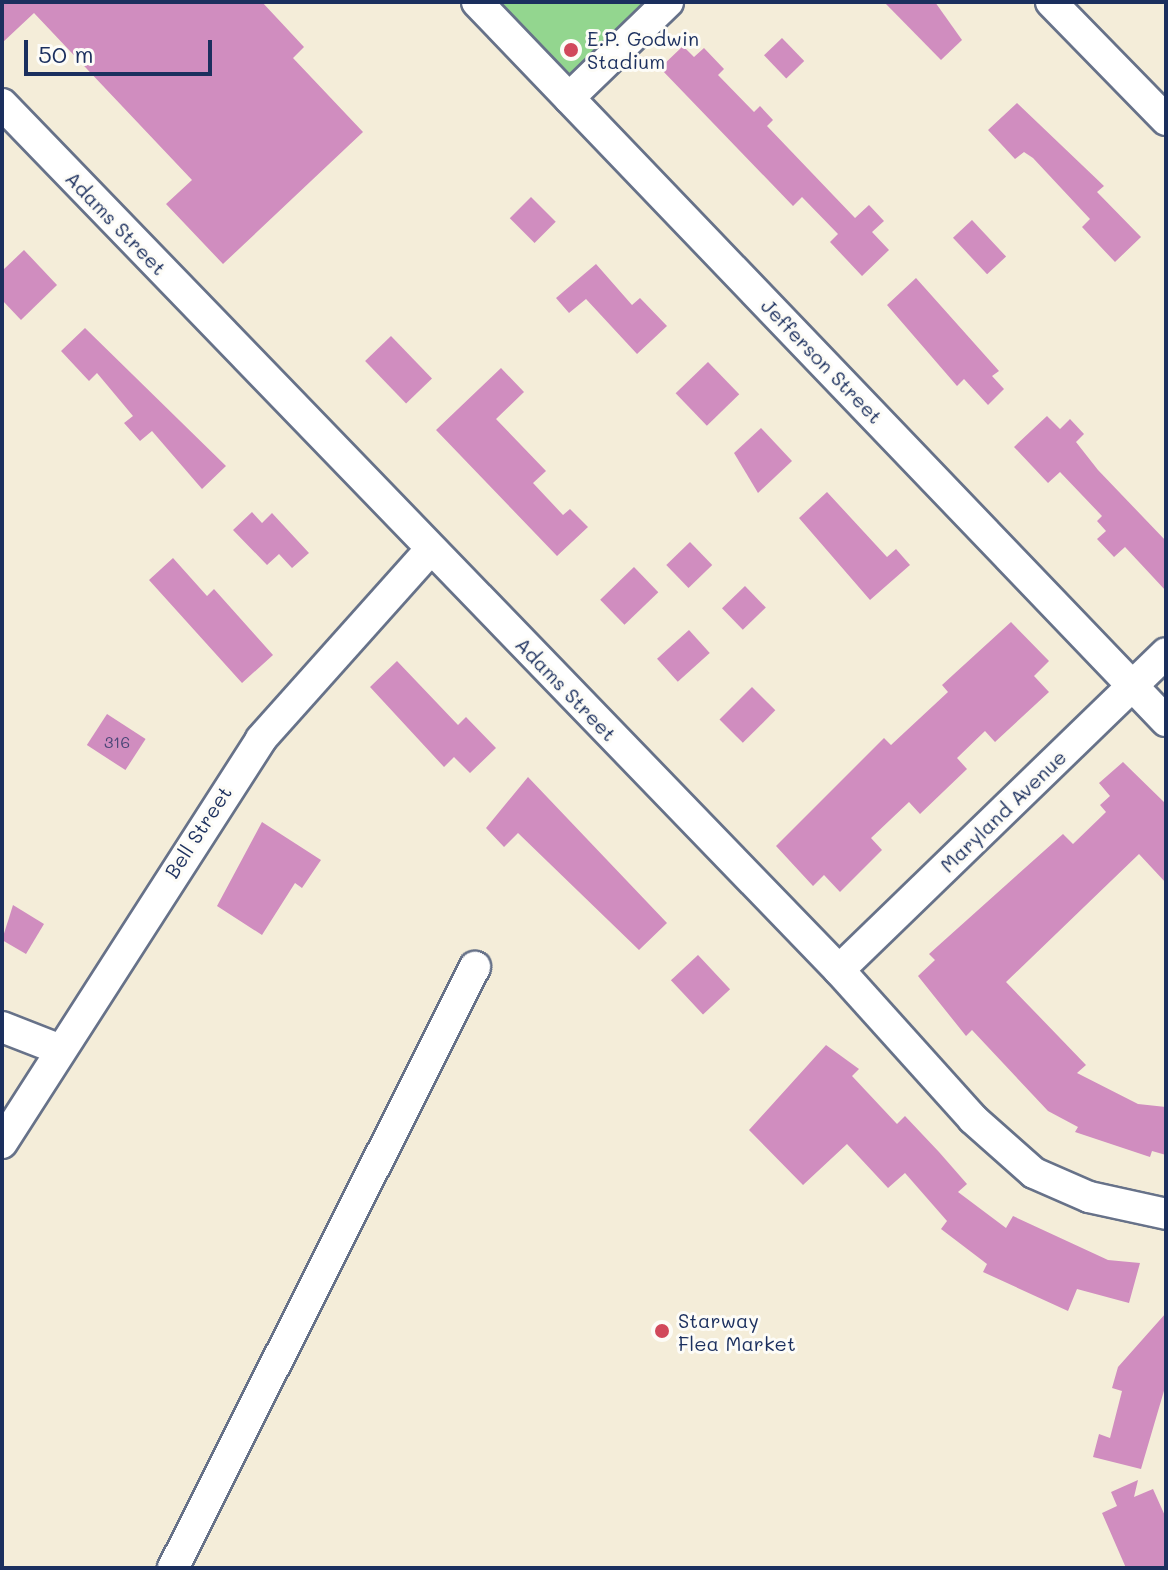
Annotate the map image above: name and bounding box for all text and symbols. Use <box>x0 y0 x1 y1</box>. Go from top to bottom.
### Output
scale bar <box>28 24 216 74</box>
place label: E.P. Godwin Stadium <box>587 26 699 73</box>
text: 50 m <box>38 38 94 69</box>
marker: E.P. Godwin Stadium <box>562 41 580 59</box>
street label: Adams Street <box>61 166 171 280</box>
street label: Jefferson Street <box>756 294 888 428</box>
street label: Adams Street <box>511 632 621 746</box>
house number: 316 <box>104 732 130 752</box>
street label: Maryland Avenue <box>935 745 1071 877</box>
street label: Bell Street <box>159 781 237 883</box>
place label: Starway Flea Market <box>678 1308 796 1355</box>
marker: Starway Flea Market <box>653 1322 671 1340</box>

